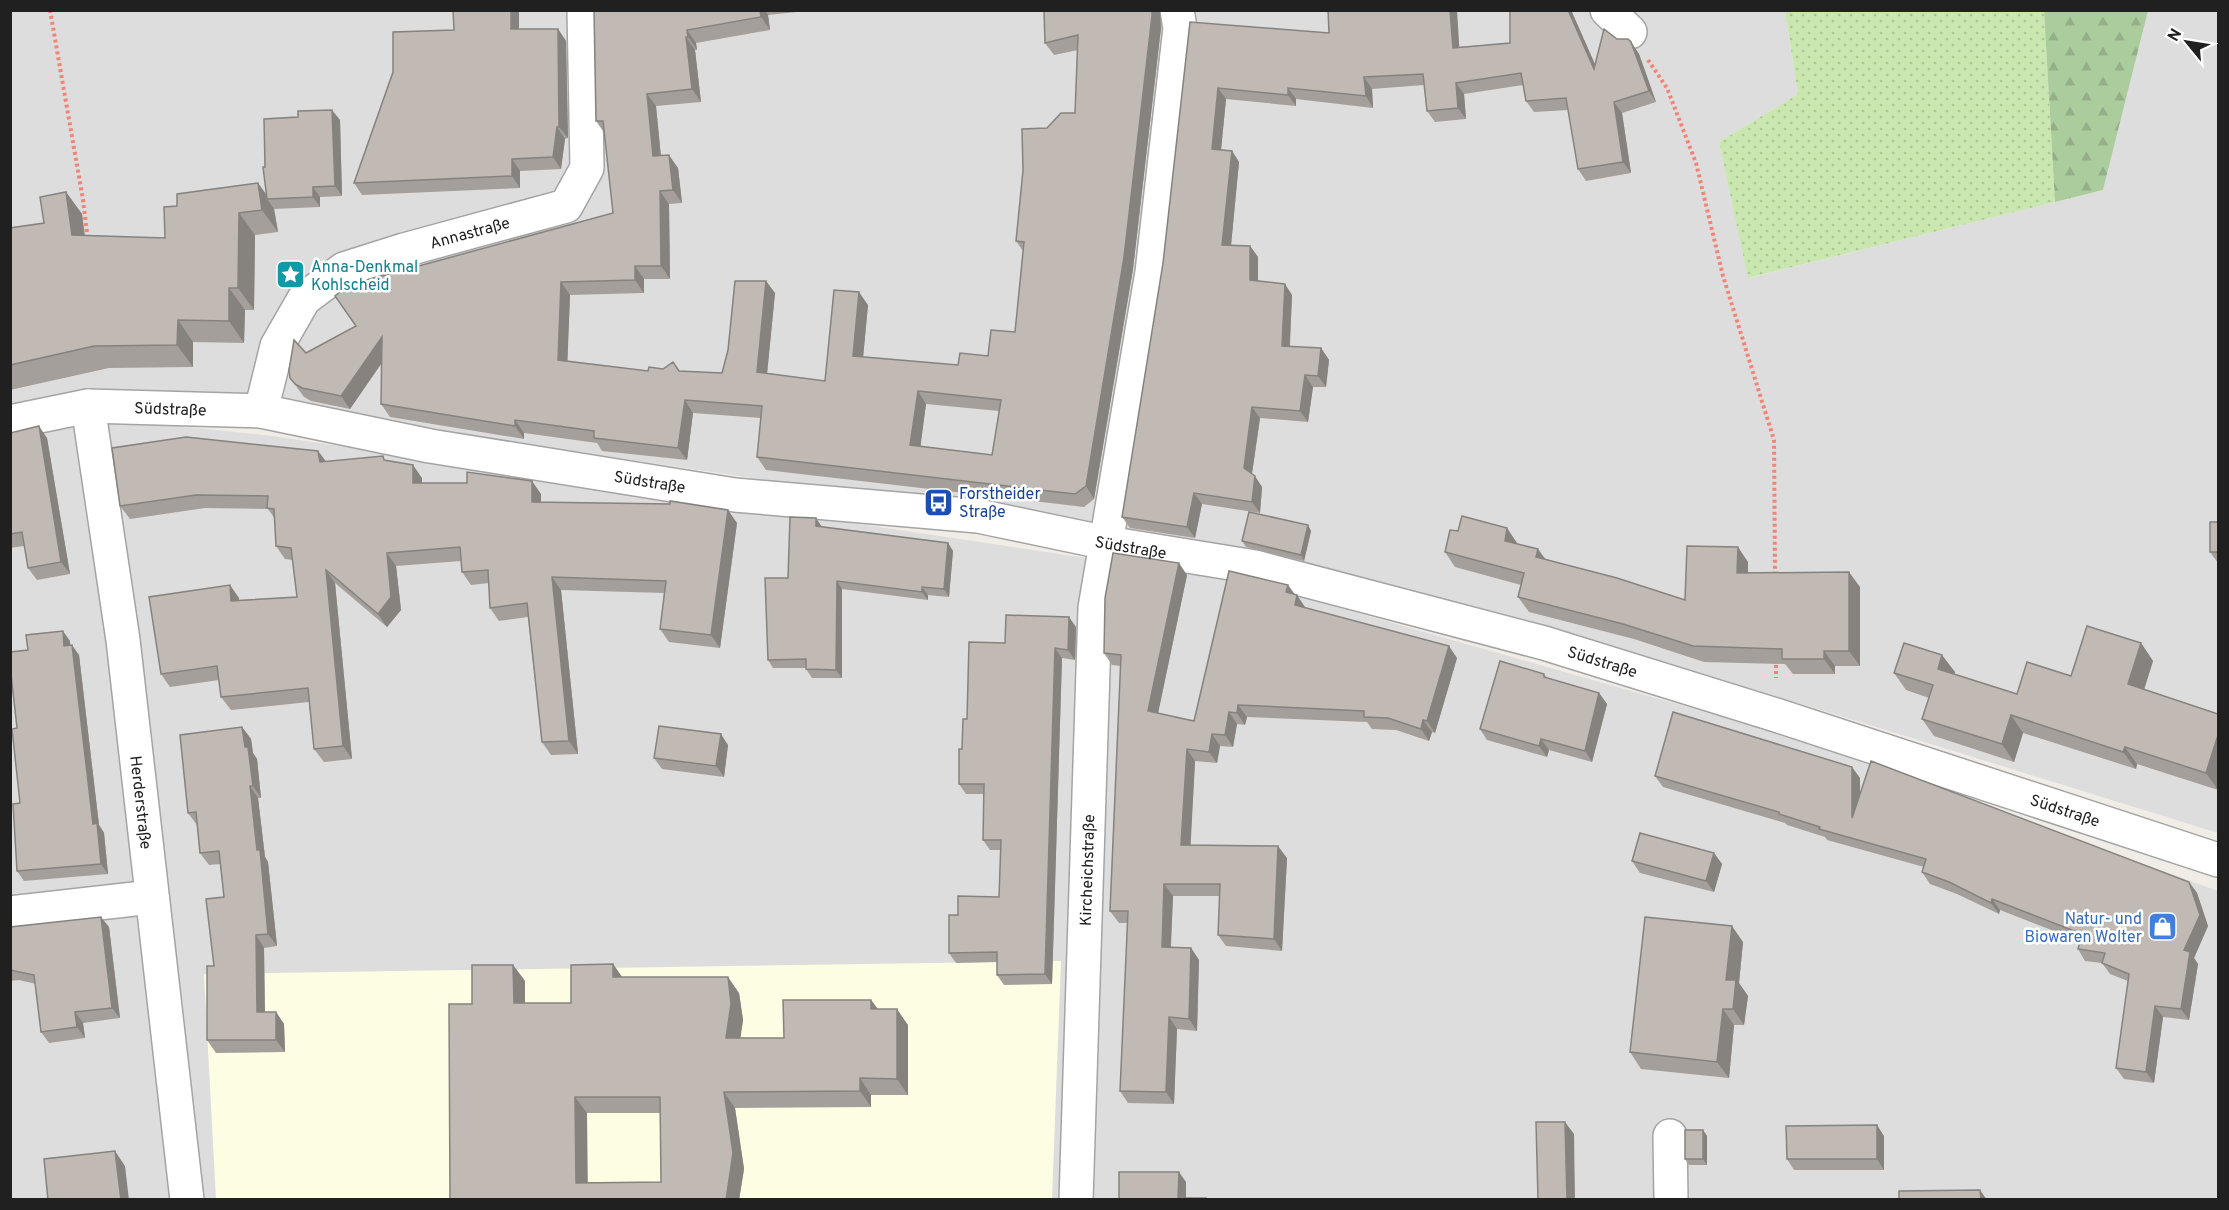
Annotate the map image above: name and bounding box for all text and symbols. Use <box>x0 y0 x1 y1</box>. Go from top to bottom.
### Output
north arrow <box>2157 12 2217 72</box>
text: N <box>2164 26 2187 45</box>
street label: Annastraße <box>428 214 512 255</box>
place label: Anna-Denkmal Kohlscheid <box>311 258 418 296</box>
place icon: Anna-Denkmal Kohlscheid <box>274 259 306 291</box>
street label: Südstraße <box>134 399 207 421</box>
street label: Südstraße <box>612 468 687 499</box>
place label: Forstheider Straße <box>959 485 1041 523</box>
bus stop icon: Forstheider Straße <box>922 486 954 518</box>
street label: Südstraße <box>1093 533 1168 564</box>
street label: Südstraße <box>1565 643 1639 683</box>
street label: Herderstraße <box>124 755 155 851</box>
street label: Südstraße <box>2027 791 2102 833</box>
street label: Kircheichstraße <box>1077 814 1100 927</box>
place label: Natur- und Biowaren Wolter <box>2025 910 2142 948</box>
shop icon: Natur- und Biowaren Wolter <box>2147 911 2179 943</box>

